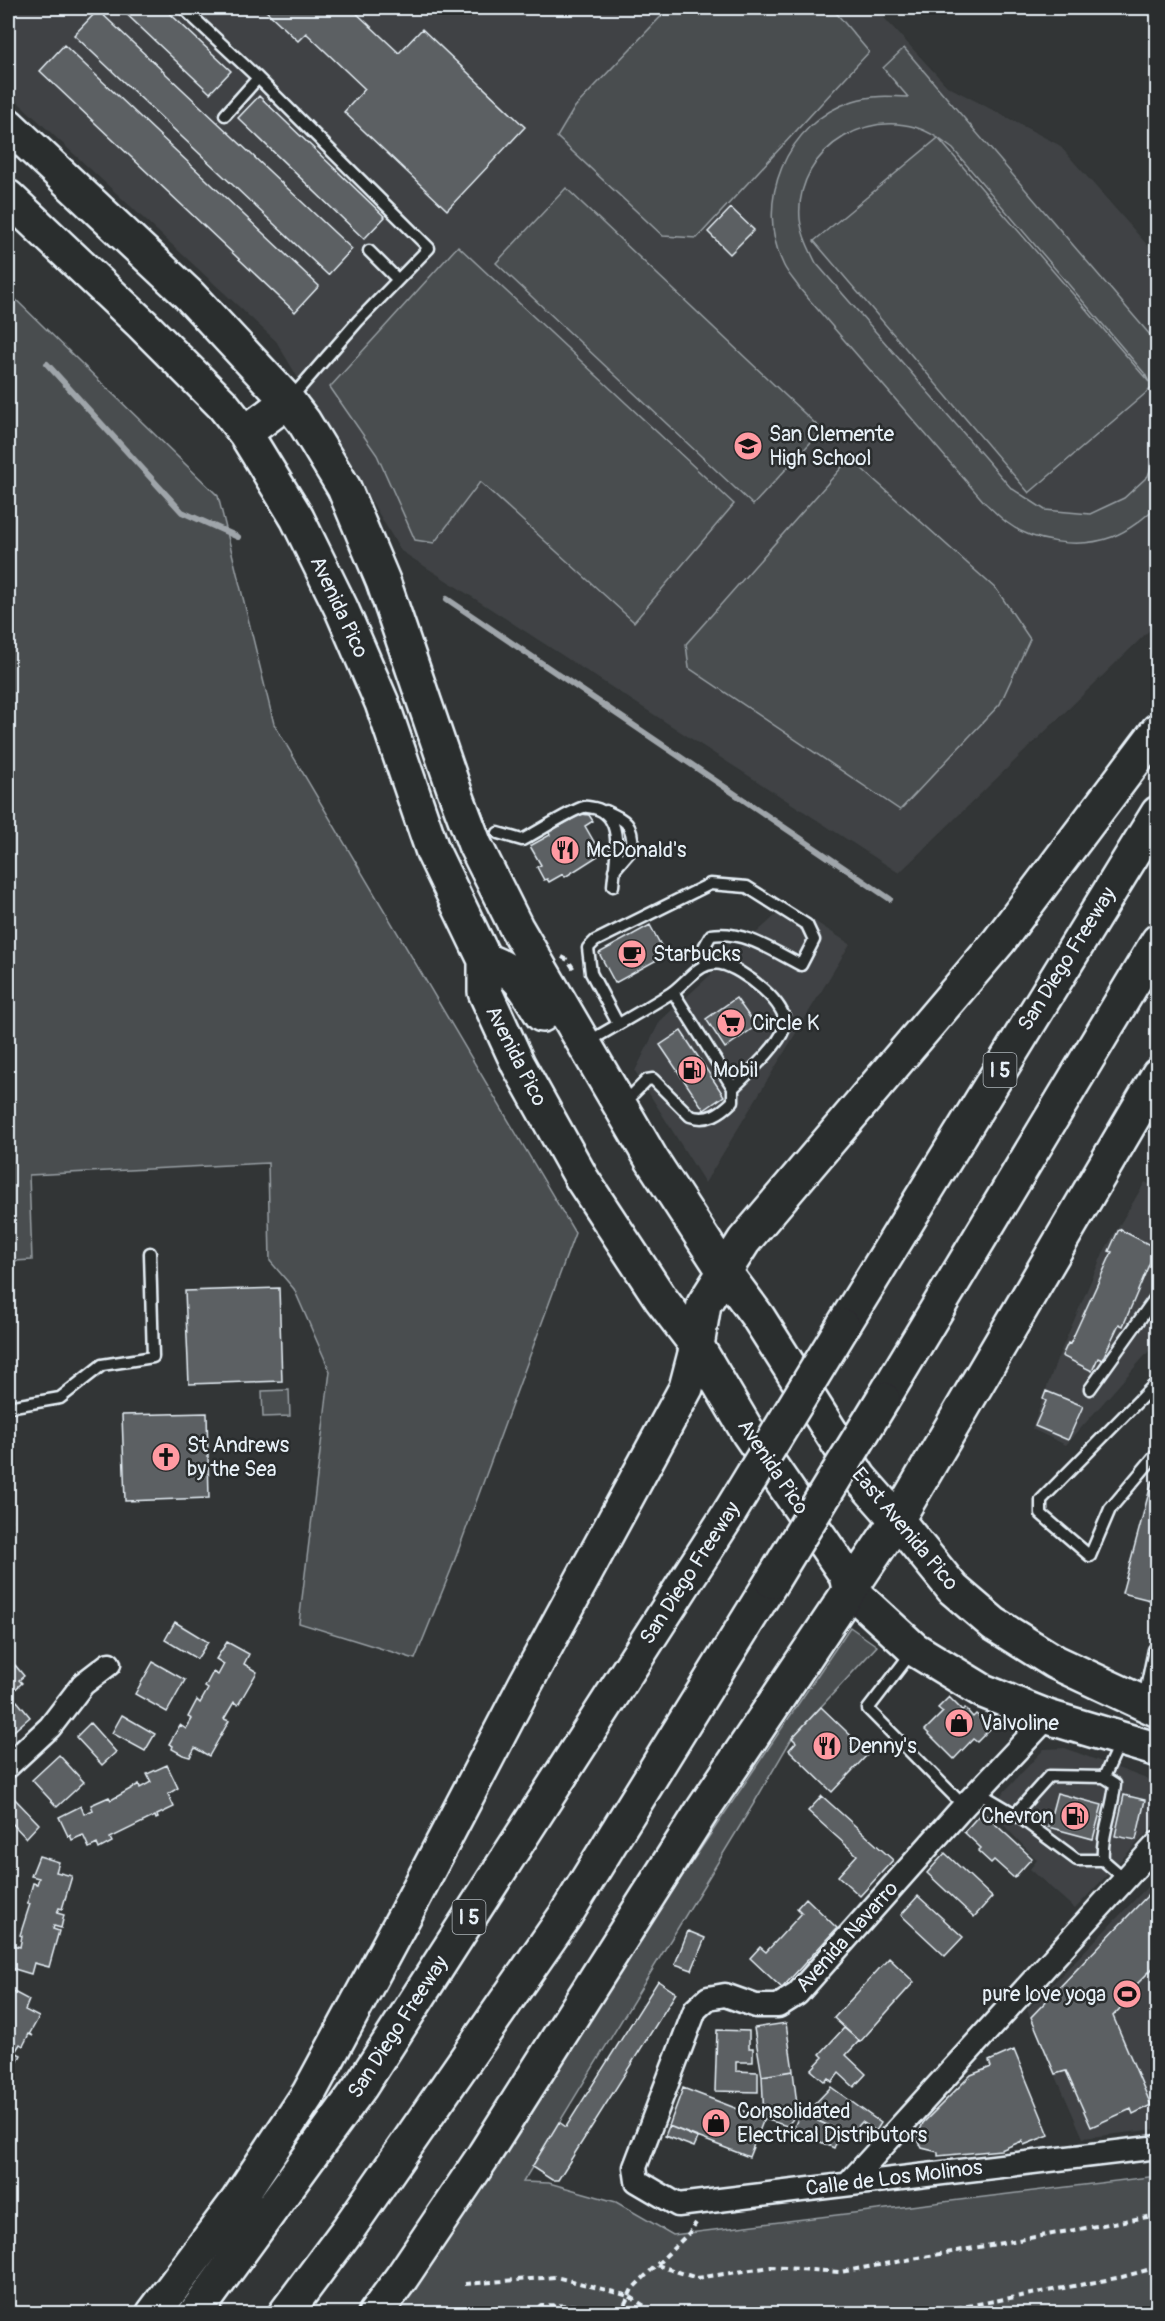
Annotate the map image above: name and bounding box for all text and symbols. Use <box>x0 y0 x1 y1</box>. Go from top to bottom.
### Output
place label: San Clemente High School <box>769 421 895 472</box>
school or university icon: San Clemente High School <box>732 430 764 462</box>
street label: Avenida Pico <box>304 552 374 662</box>
restaurant icon: McDonald's <box>549 834 581 866</box>
place label: McDonald's <box>586 837 687 864</box>
street label: San Diego Freeway <box>1012 882 1122 1036</box>
cafe icon: Starbucks <box>616 938 648 970</box>
place label: Starbucks <box>653 941 741 968</box>
street label: Avenida Pico <box>479 1001 553 1111</box>
supermarket icon: Circle K <box>715 1007 747 1039</box>
place label: Circle K <box>752 1010 820 1037</box>
road number: I 5 <box>984 1053 1016 1087</box>
fuel station icon: Mobil <box>676 1054 708 1086</box>
place label: Mobil <box>713 1057 758 1084</box>
street label: Avenida Pico <box>731 1414 815 1520</box>
place label: St Andrews by the Sea <box>187 1432 290 1483</box>
church icon: St Andrews by the Sea <box>150 1441 182 1473</box>
street label: East Avenida Pico <box>846 1462 964 1596</box>
street label: San Diego Freeway <box>634 1497 746 1649</box>
shop icon: Valvoline <box>943 1707 975 1739</box>
place label: Valvoline <box>980 1710 1059 1737</box>
restaurant icon: Denny's <box>811 1730 843 1762</box>
place label: Denny's <box>848 1733 917 1760</box>
fuel station icon: Chevron <box>1059 1800 1091 1832</box>
place label: Chevron <box>981 1803 1054 1830</box>
street label: Avenida Navarro <box>790 1876 904 1998</box>
road number: I 5 <box>452 1900 486 1934</box>
street label: San Diego Freeway <box>342 1951 454 2103</box>
sports icon: pure love yoga <box>1111 1978 1143 2010</box>
place label: pure love yoga <box>982 1981 1106 2008</box>
place label: Consolidated Electrical Distributors <box>737 2098 928 2149</box>
shop icon: Consolidated Electrical Distributors <box>700 2107 732 2139</box>
street label: Calle de Los Molinos <box>804 2154 985 2202</box>

